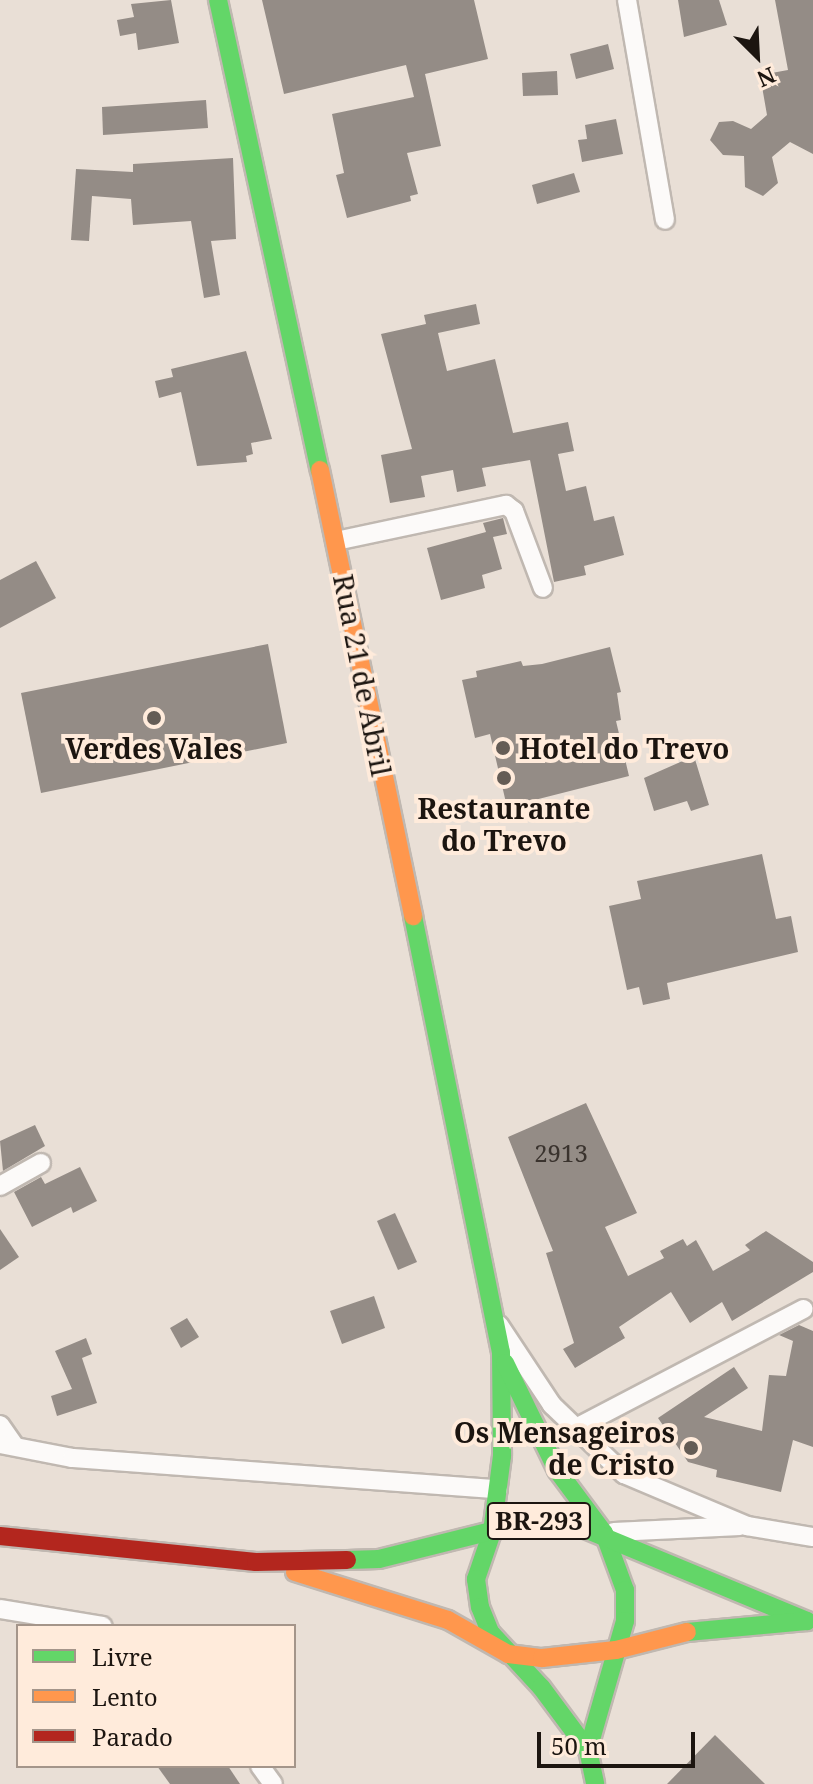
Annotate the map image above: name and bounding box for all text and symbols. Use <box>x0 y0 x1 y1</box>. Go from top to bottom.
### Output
north arrow <box>717 16 797 96</box>
text: N <box>753 61 781 95</box>
street label: Rua 21 de Abril <box>327 571 399 779</box>
marker: Verdes Vales <box>145 709 163 727</box>
place label: Verdes Vales <box>65 731 243 765</box>
place label: Hotel do Trevo <box>519 731 729 765</box>
marker: Hotel do Trevo <box>494 739 512 757</box>
marker: Restaurante do Trevo <box>495 769 513 787</box>
place label: Restaurante do Trevo <box>417 791 591 857</box>
house number: 2913 <box>534 1139 588 1167</box>
place label: Os Mensageiros de Cristo <box>454 1415 675 1481</box>
marker: Os Mensageiros de Cristo <box>682 1439 700 1457</box>
road number: BR-293 <box>485 1499 593 1543</box>
legend <box>16 1624 296 1768</box>
text: Livre <box>92 1640 153 1673</box>
text: Lento <box>92 1680 158 1713</box>
scale bar <box>541 1716 699 1766</box>
text: Parado <box>92 1720 173 1753</box>
text: 50 m <box>551 1729 607 1762</box>

